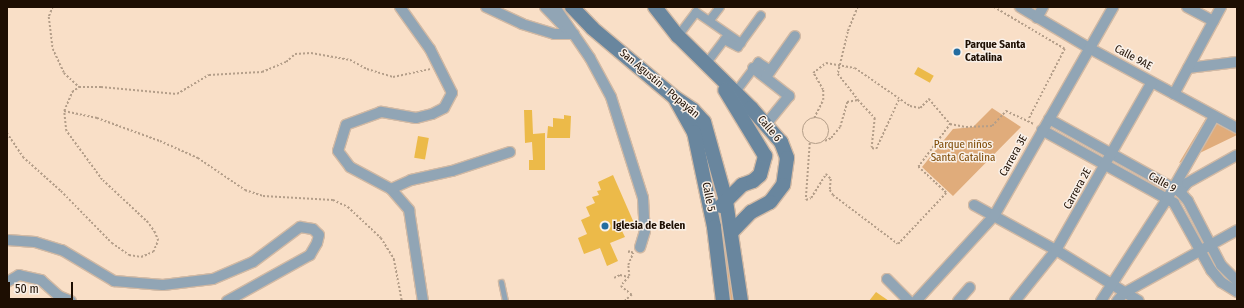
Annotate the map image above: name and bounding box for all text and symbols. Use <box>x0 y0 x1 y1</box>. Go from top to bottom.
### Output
place label: Parque Santa Catalina <box>965 39 1025 65</box>
street label: Calle 9AE <box>1112 43 1154 73</box>
street label: San Agustín - Popayán <box>616 47 702 121</box>
marker: Parque Santa Catalina <box>952 47 962 57</box>
street label: Calle 6 <box>754 113 784 145</box>
street label: Carrera 3E <box>997 133 1031 179</box>
park label: Parque niños Santa Catalina <box>931 139 995 165</box>
street label: Carrera 2E <box>1061 166 1095 212</box>
street label: Calle 9 <box>1146 170 1178 196</box>
street label: Calle 5 <box>699 181 717 213</box>
place label: Iglesia de Belen <box>613 219 685 233</box>
marker: Iglesia de Belen <box>600 221 610 231</box>
scale bar <box>10 274 75 300</box>
text: 50 m <box>15 282 39 296</box>

